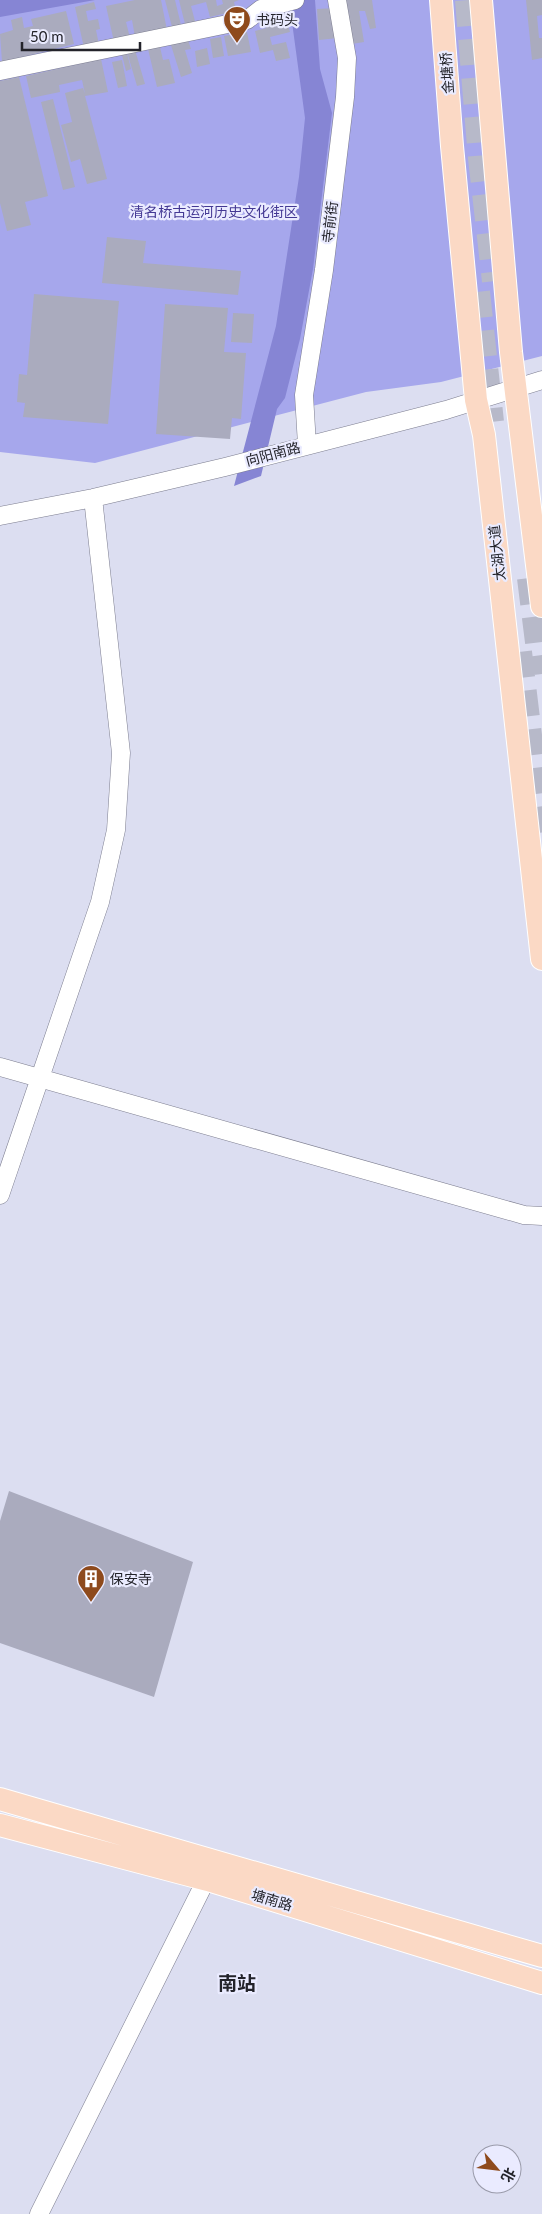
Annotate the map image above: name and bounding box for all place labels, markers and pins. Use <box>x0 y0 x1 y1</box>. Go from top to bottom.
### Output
theatre icon: 书码头 <box>222 5 252 44</box>
place label: 书码头 <box>256 11 298 28</box>
building icon: 保安寺 <box>76 1564 106 1603</box>
place label: 保安寺 <box>110 1570 152 1587</box>

